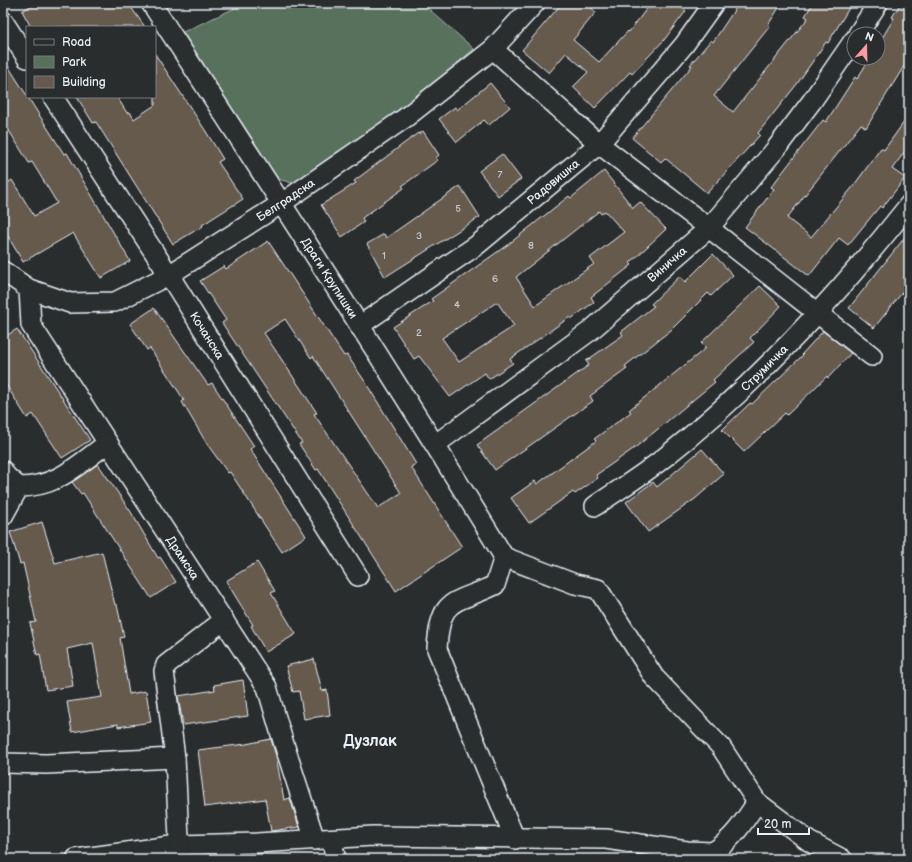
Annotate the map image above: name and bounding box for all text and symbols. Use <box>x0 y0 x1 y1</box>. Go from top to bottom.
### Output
legend <box>26 26 156 98</box>
north arrow <box>846 26 886 66</box>
text: N <box>863 30 875 45</box>
text: Road <box>62 35 91 50</box>
text: Park <box>62 55 86 70</box>
text: Building <box>62 75 106 90</box>
street label: Радовишка <box>524 156 583 208</box>
house number: 7 <box>498 169 503 181</box>
street label: Белградска <box>254 175 318 225</box>
house number: 5 <box>455 203 461 215</box>
house number: 3 <box>416 230 422 242</box>
street label: Драги Крупишки <box>298 235 361 321</box>
house number: 8 <box>528 240 534 252</box>
street label: Виничка <box>644 243 690 285</box>
house number: 1 <box>382 250 386 262</box>
house number: 6 <box>492 273 498 285</box>
house number: 4 <box>454 299 460 311</box>
street label: Кочанска <box>187 309 228 362</box>
house number: 2 <box>416 327 422 339</box>
street label: Струмичка <box>738 342 791 395</box>
street label: Драмска <box>163 533 203 583</box>
district label: Дузлак <box>343 732 397 751</box>
scale bar <box>758 810 809 836</box>
text: 20 m <box>764 817 791 832</box>

